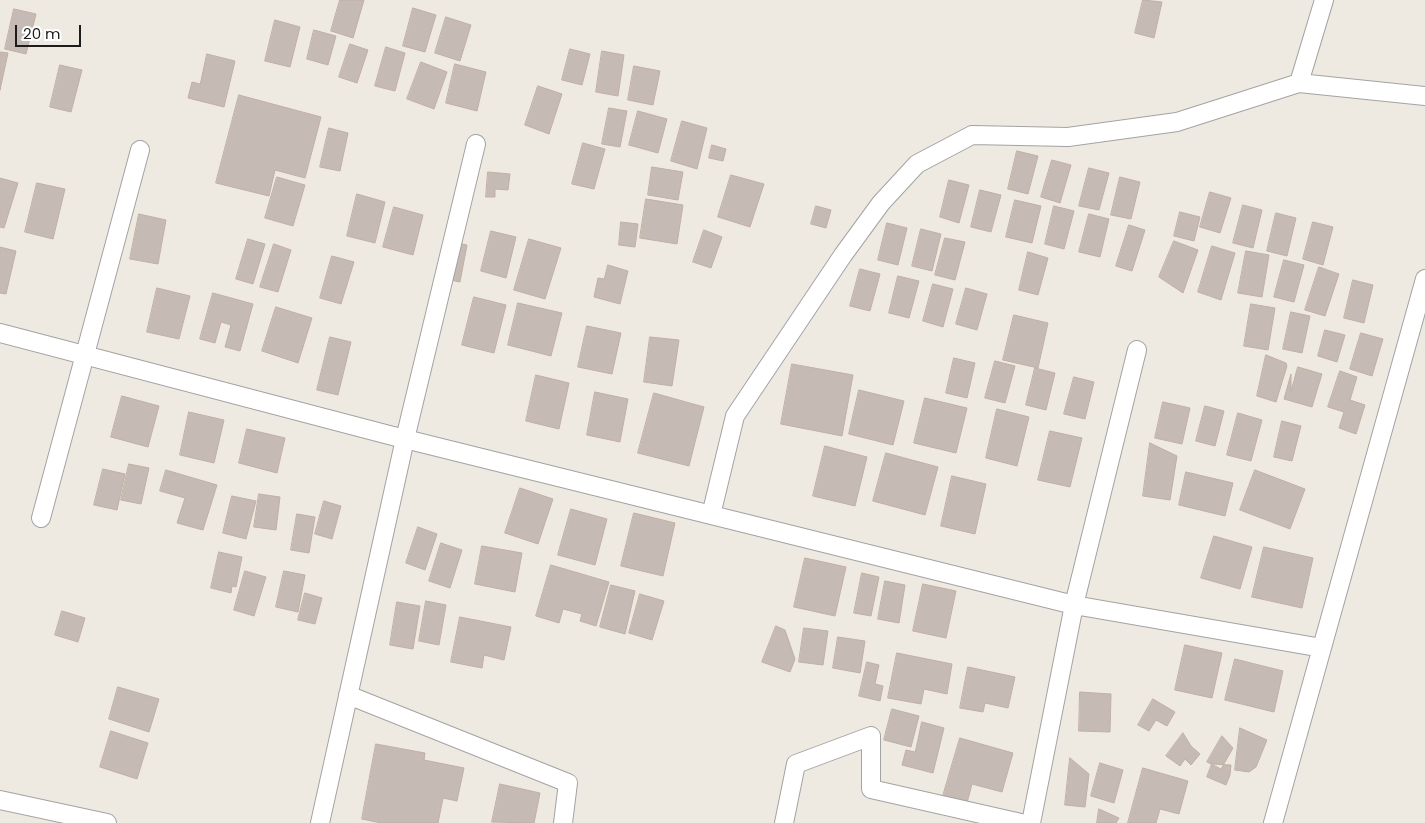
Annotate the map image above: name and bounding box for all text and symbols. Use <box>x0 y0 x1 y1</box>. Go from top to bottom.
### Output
scale bar <box>18 15 84 47</box>
text: 20 m <box>23 23 61 44</box>

